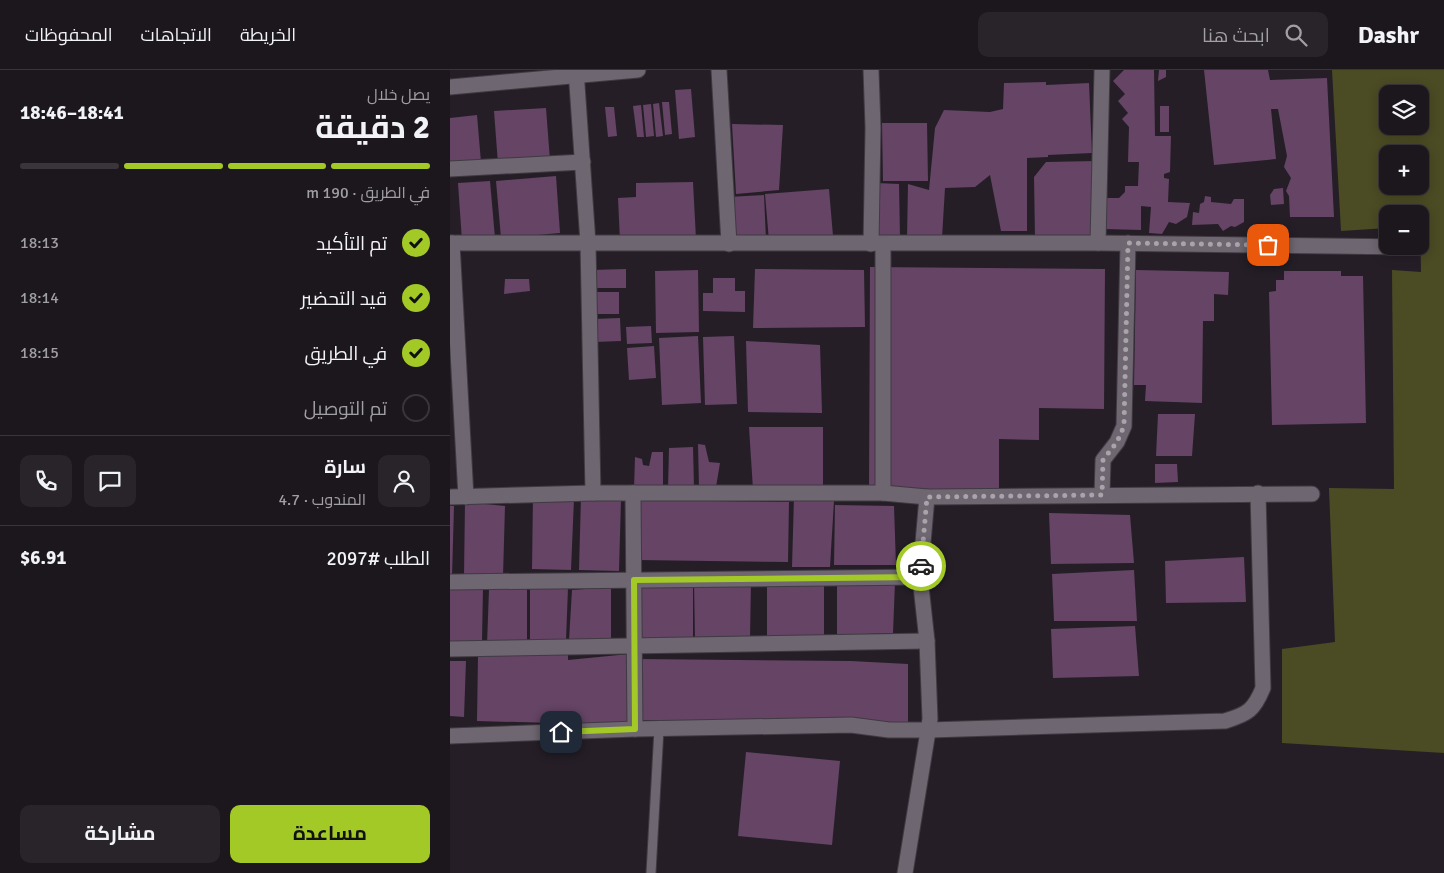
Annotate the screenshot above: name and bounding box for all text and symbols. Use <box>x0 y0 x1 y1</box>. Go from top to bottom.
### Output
search box <box>978 12 1328 57</box>
text: Dashr <box>1358 20 1419 50</box>
icon: search <box>1282 21 1310 49</box>
text: المحفوظات <box>25 24 113 46</box>
text: الاتجاهات <box>141 24 212 46</box>
text: الخريطة <box>240 24 296 46</box>
text: ابحث هنا <box>1202 24 1270 48</box>
text: يصل خلال <box>367 85 430 105</box>
map controls <box>1379 85 1429 255</box>
button: layers <box>1379 85 1429 135</box>
text: 18:41–18:46 <box>20 101 124 125</box>
text: 2 دقيقة <box>315 108 430 147</box>
button: + <box>1379 145 1429 195</box>
text: في الطريق · 190 m <box>306 183 430 203</box>
button: − <box>1379 205 1429 255</box>
pin <box>1247 224 1289 266</box>
icon: check <box>402 229 430 257</box>
icon: bag <box>1254 231 1282 259</box>
text: تم التأكيد <box>316 232 387 256</box>
text: 18:13 <box>20 233 59 253</box>
icon: check <box>402 284 430 312</box>
text: قيد التحضير <box>301 287 387 311</box>
text: 18:14 <box>20 288 59 308</box>
icon: check <box>402 339 430 367</box>
text: في الطريق <box>304 342 387 366</box>
text: 18:15 <box>20 343 59 363</box>
text: تم التوصيل <box>304 397 387 421</box>
button: phone <box>20 455 72 507</box>
button: chat <box>84 455 136 507</box>
text: سارة <box>324 455 366 479</box>
button: person <box>378 455 430 507</box>
text: المندوب · 4.7 <box>278 490 366 510</box>
courier <box>896 541 946 591</box>
text: $6.91 <box>20 546 66 570</box>
text: الطلب #2097 <box>327 547 430 571</box>
icon: car <box>907 552 935 580</box>
pin <box>540 711 582 753</box>
icon: home <box>547 718 575 746</box>
button: مشاركة <box>20 805 220 863</box>
button: مساعدة <box>230 805 430 863</box>

